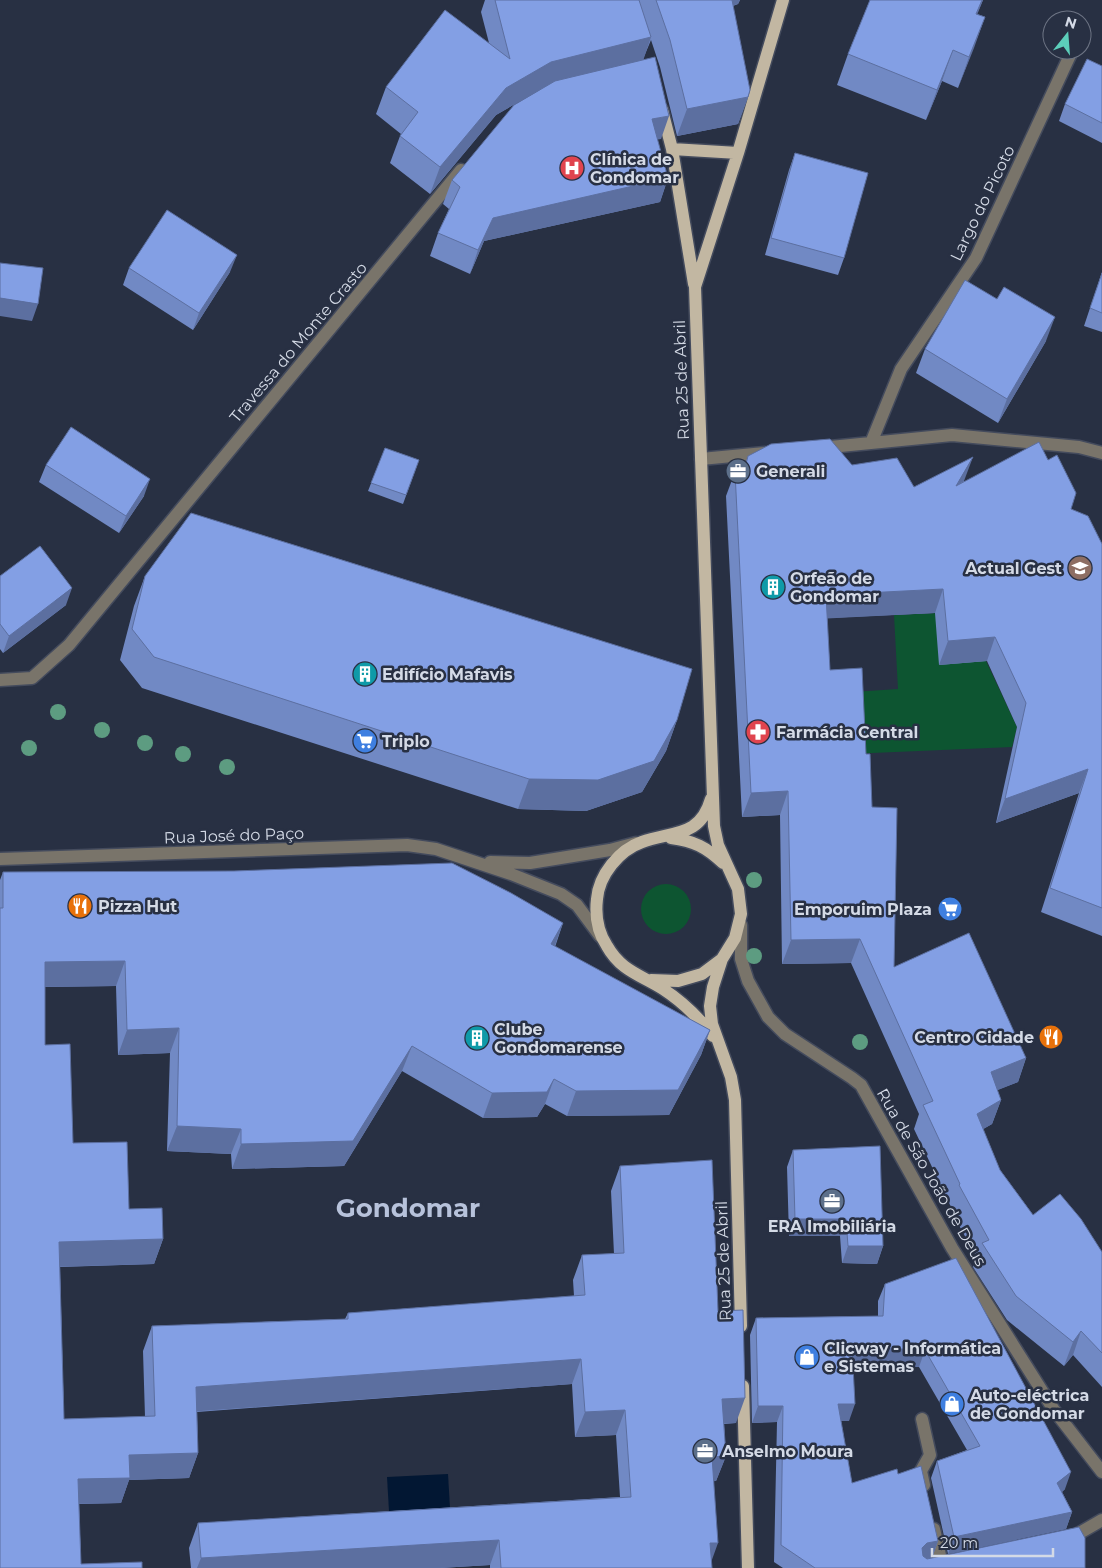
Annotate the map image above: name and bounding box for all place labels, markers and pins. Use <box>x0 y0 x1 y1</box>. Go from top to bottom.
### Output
place label: Clínica de Gondomar <box>590 150 679 187</box>
hospital icon: Clínica de Gondomar <box>559 155 585 181</box>
office icon: Generali <box>725 458 751 484</box>
place label: Generali <box>756 462 825 481</box>
school or university icon: Actual Gest <box>1067 555 1093 581</box>
place label: Actual Gest <box>964 559 1062 578</box>
place label: Orfeão de Gondomar <box>790 569 879 606</box>
building icon: Orfeão de Gondomar <box>760 574 786 600</box>
building icon: Edifício Mafavis <box>352 661 378 687</box>
place label: Edifício Mafavis <box>382 665 513 684</box>
pharmacy icon: Farmácia Central <box>745 719 771 745</box>
place label: Farmácia Central <box>776 723 918 742</box>
supermarket icon: Triplo <box>352 728 378 754</box>
place label: Triplo <box>382 732 430 751</box>
restaurant icon: Pizza Hut <box>67 893 93 919</box>
supermarket icon: Emporuim Plaza <box>937 896 963 922</box>
place label: Pizza Hut <box>98 897 177 916</box>
place label: Emporuim Plaza <box>794 900 932 919</box>
place label: Clube Gondomarense <box>494 1020 623 1057</box>
restaurant icon: Centro Cidade <box>1038 1024 1064 1050</box>
building icon: Clube Gondomarense <box>464 1025 490 1051</box>
place label: Centro Cidade <box>914 1028 1034 1047</box>
office icon: ERA Imobiliária <box>819 1188 845 1214</box>
place label: ERA Imobiliária <box>768 1217 896 1236</box>
place label: Clicway - Informática e Sistemas <box>824 1339 1001 1376</box>
shop icon: Clicway - Informática e Sistemas <box>794 1344 820 1370</box>
place label: Auto-eléctrica de Gondomar <box>969 1386 1089 1423</box>
shop icon: Auto-eléctrica de Gondomar <box>939 1391 965 1417</box>
office icon: Anselmo Moura <box>692 1438 718 1464</box>
place label: Anselmo Moura <box>721 1442 853 1461</box>

